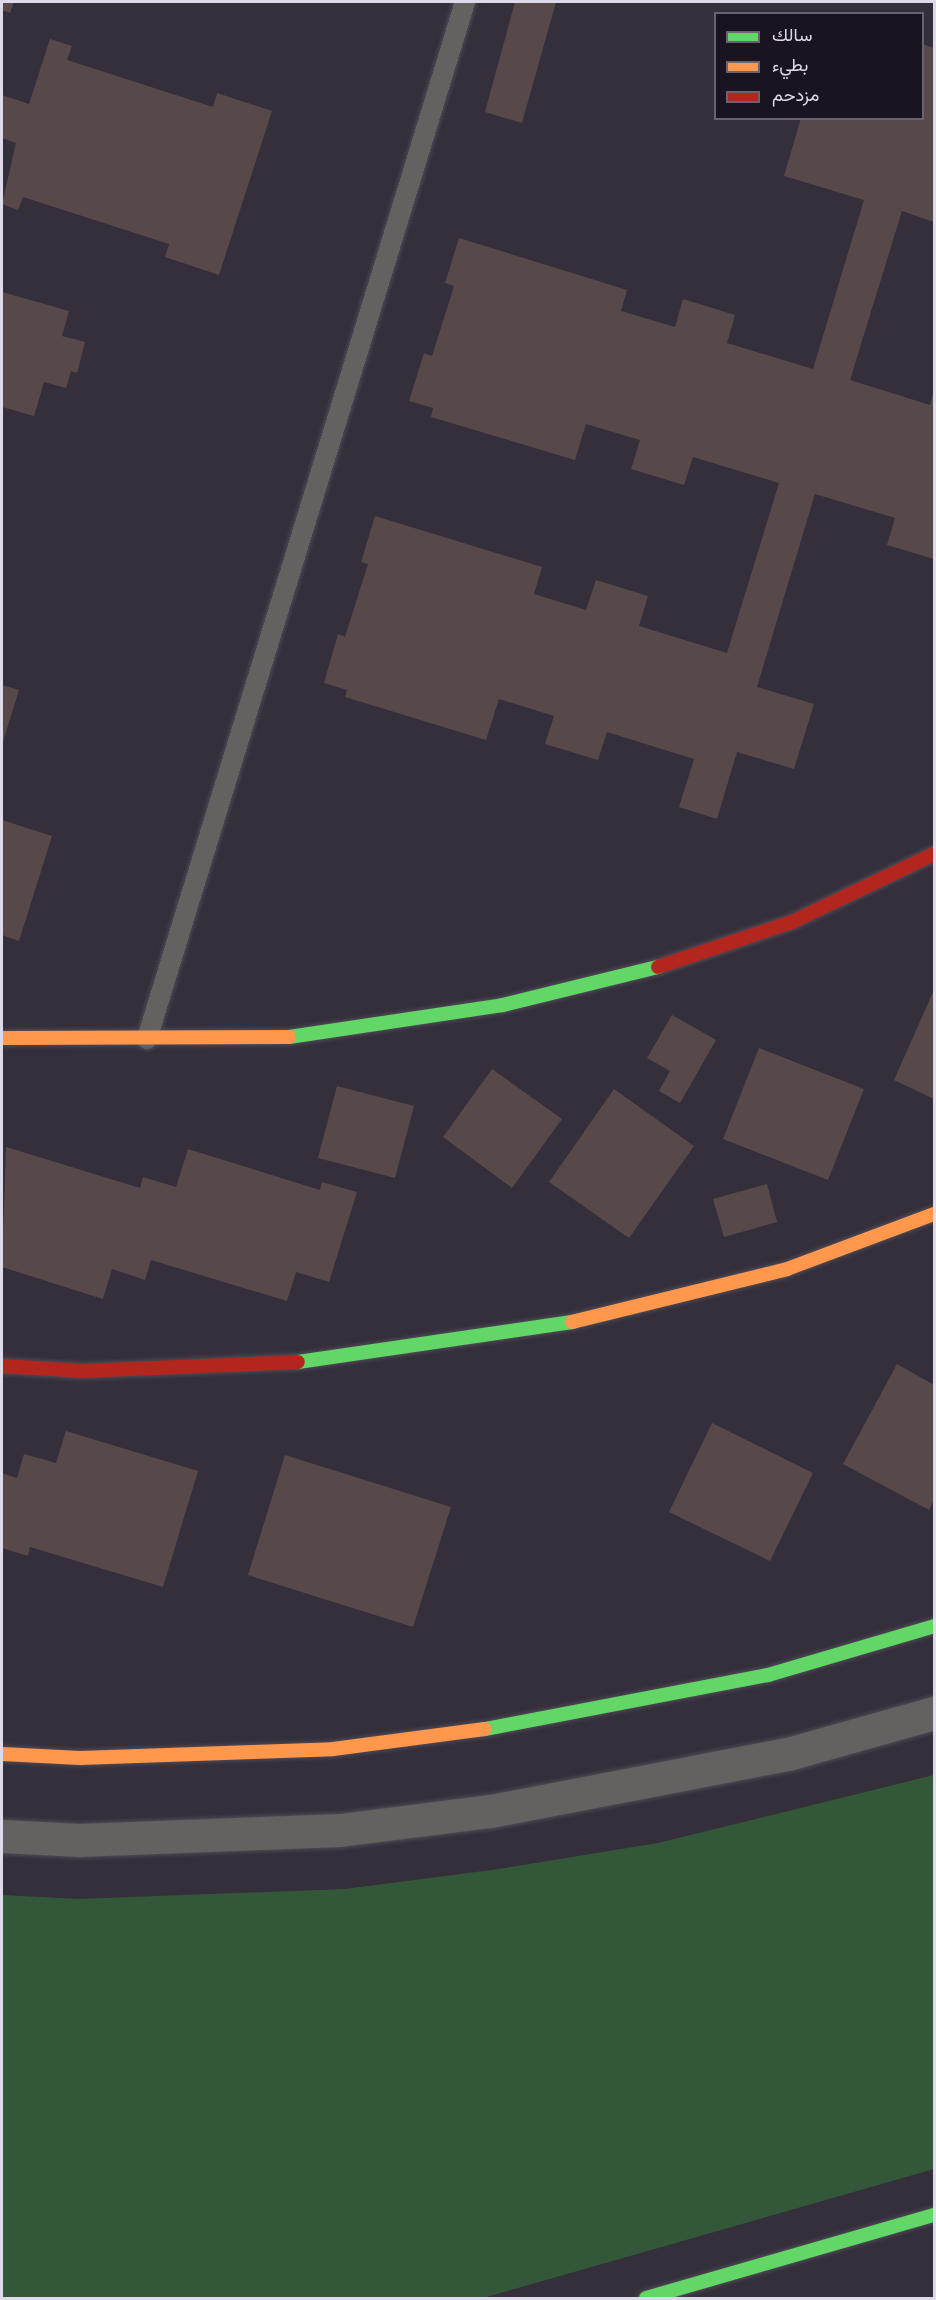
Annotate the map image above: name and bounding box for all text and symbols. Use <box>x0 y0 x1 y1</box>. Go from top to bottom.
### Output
legend <box>714 12 924 120</box>
text: سالك <box>772 24 812 45</box>
text: بطيء <box>772 54 808 75</box>
text: مزدحم <box>772 84 819 105</box>

